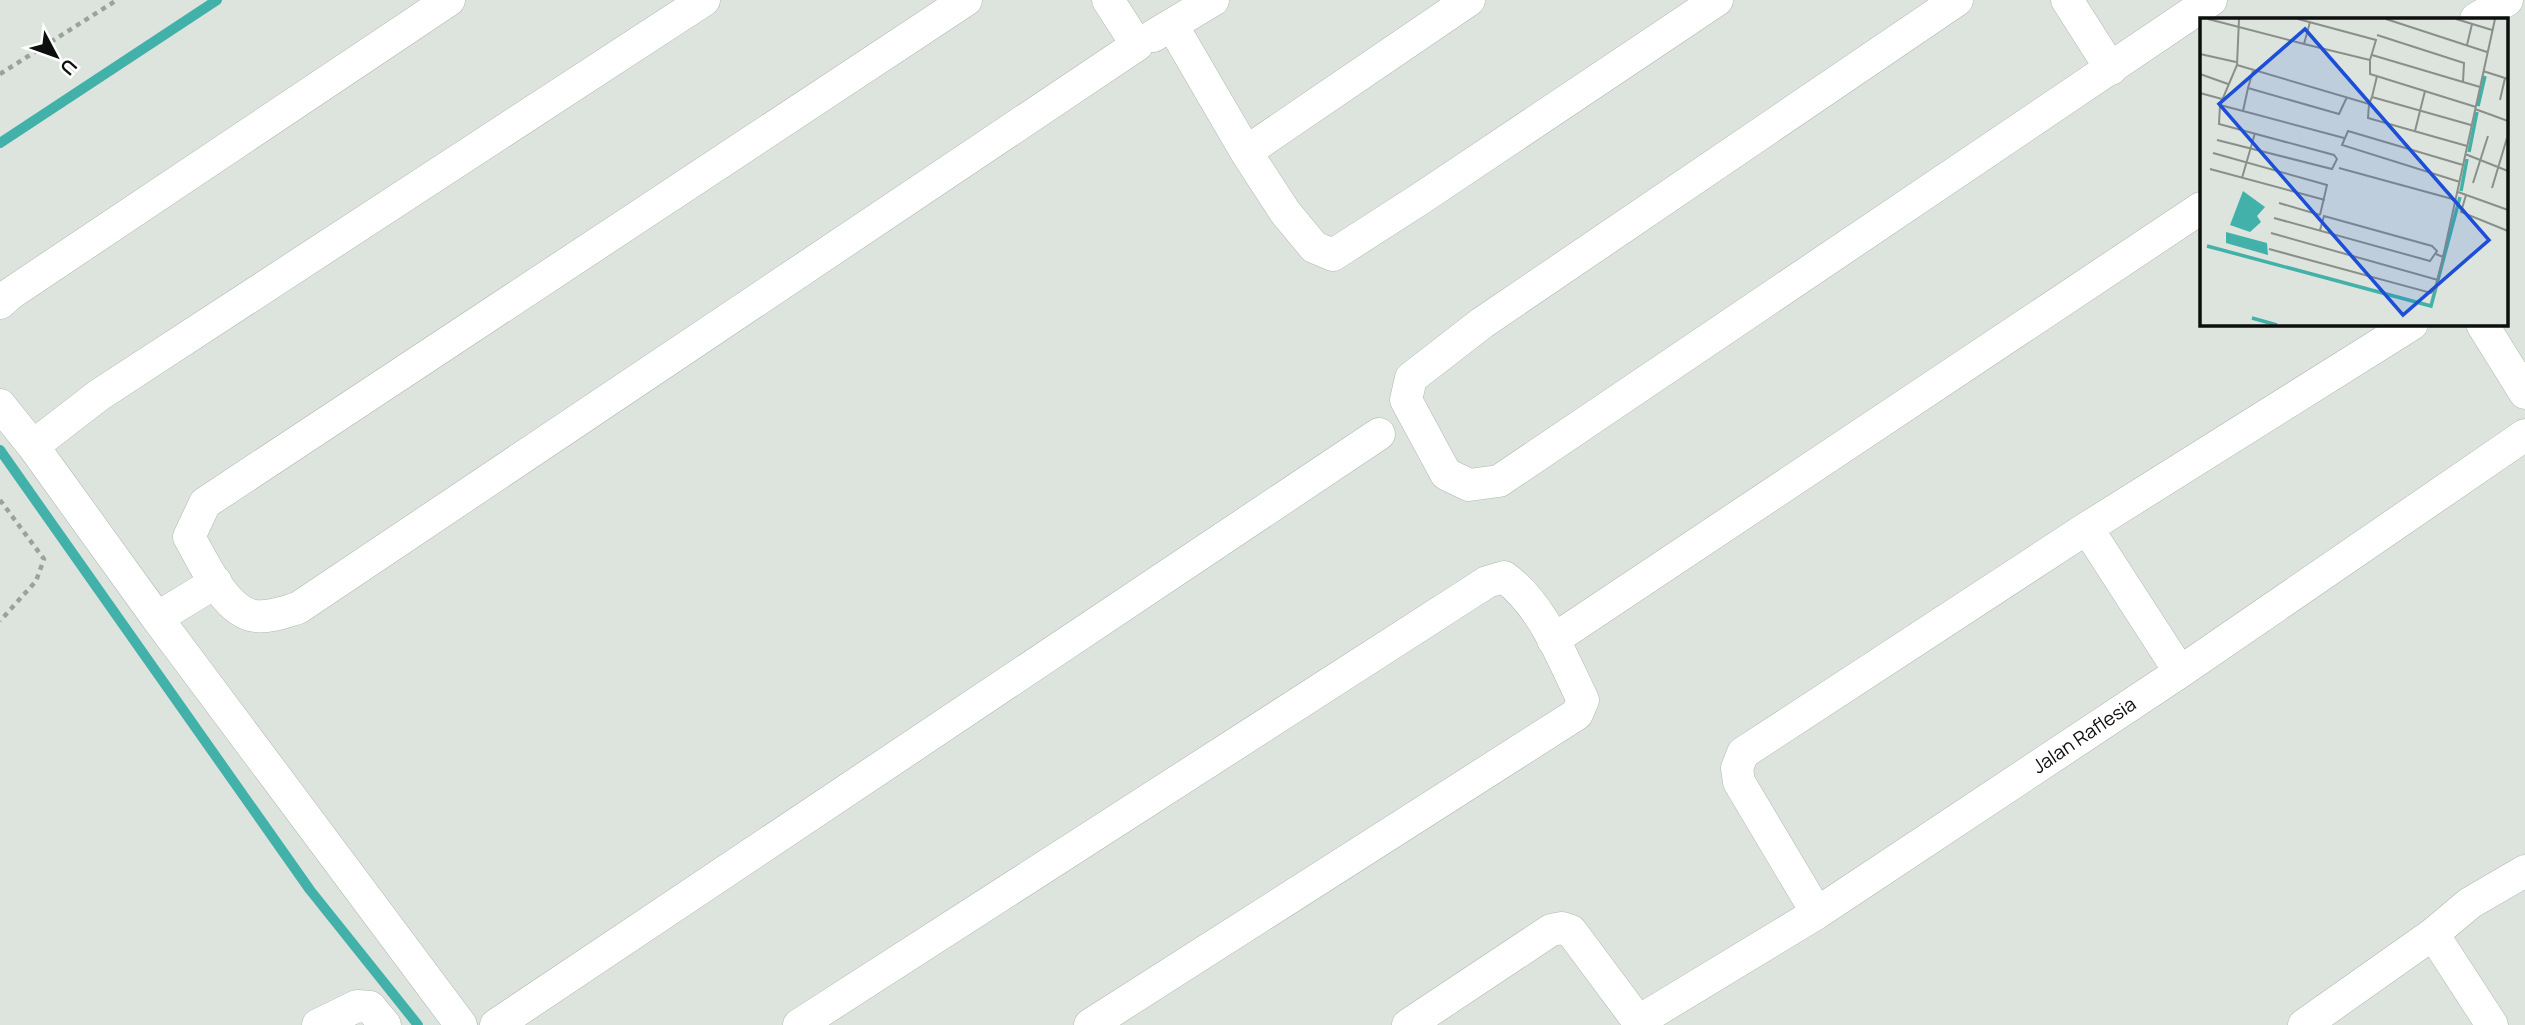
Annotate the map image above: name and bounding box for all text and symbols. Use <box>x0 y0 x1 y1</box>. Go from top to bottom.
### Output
inset map <box>2200 18 2508 326</box>
north arrow <box>21 21 91 91</box>
text: U <box>55 53 83 81</box>
street label: Jalan Raflesia <box>2027 691 2141 779</box>

